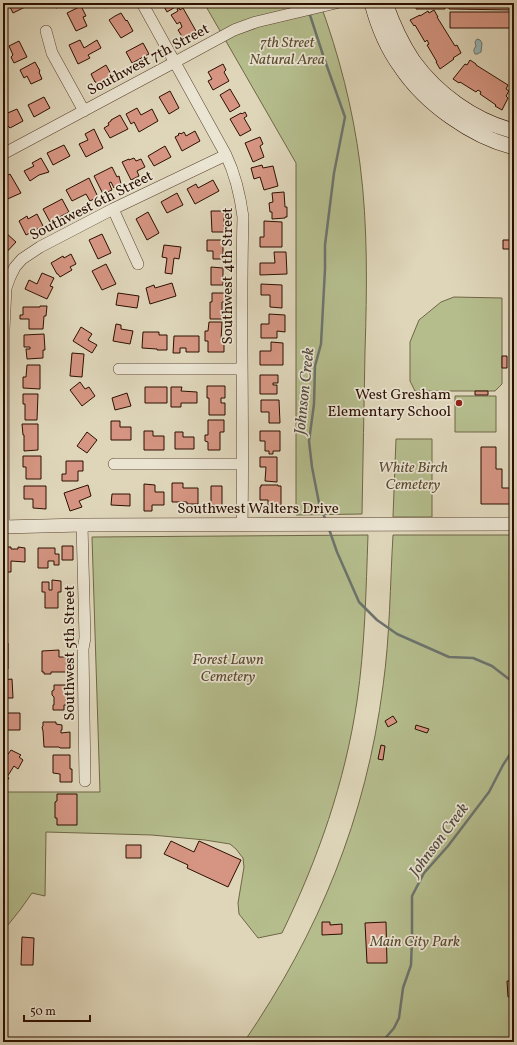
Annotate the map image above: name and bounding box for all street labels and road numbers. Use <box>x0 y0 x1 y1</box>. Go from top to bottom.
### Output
street label: Southwest 7th Street <box>84 19 213 101</box>
street label: Southwest 6th Street <box>26 166 157 246</box>
street label: Southwest 4th Street <box>218 207 239 345</box>
street label: Southwest Walters Drive <box>177 499 339 520</box>
street label: Southwest 5th Street <box>60 585 81 721</box>

